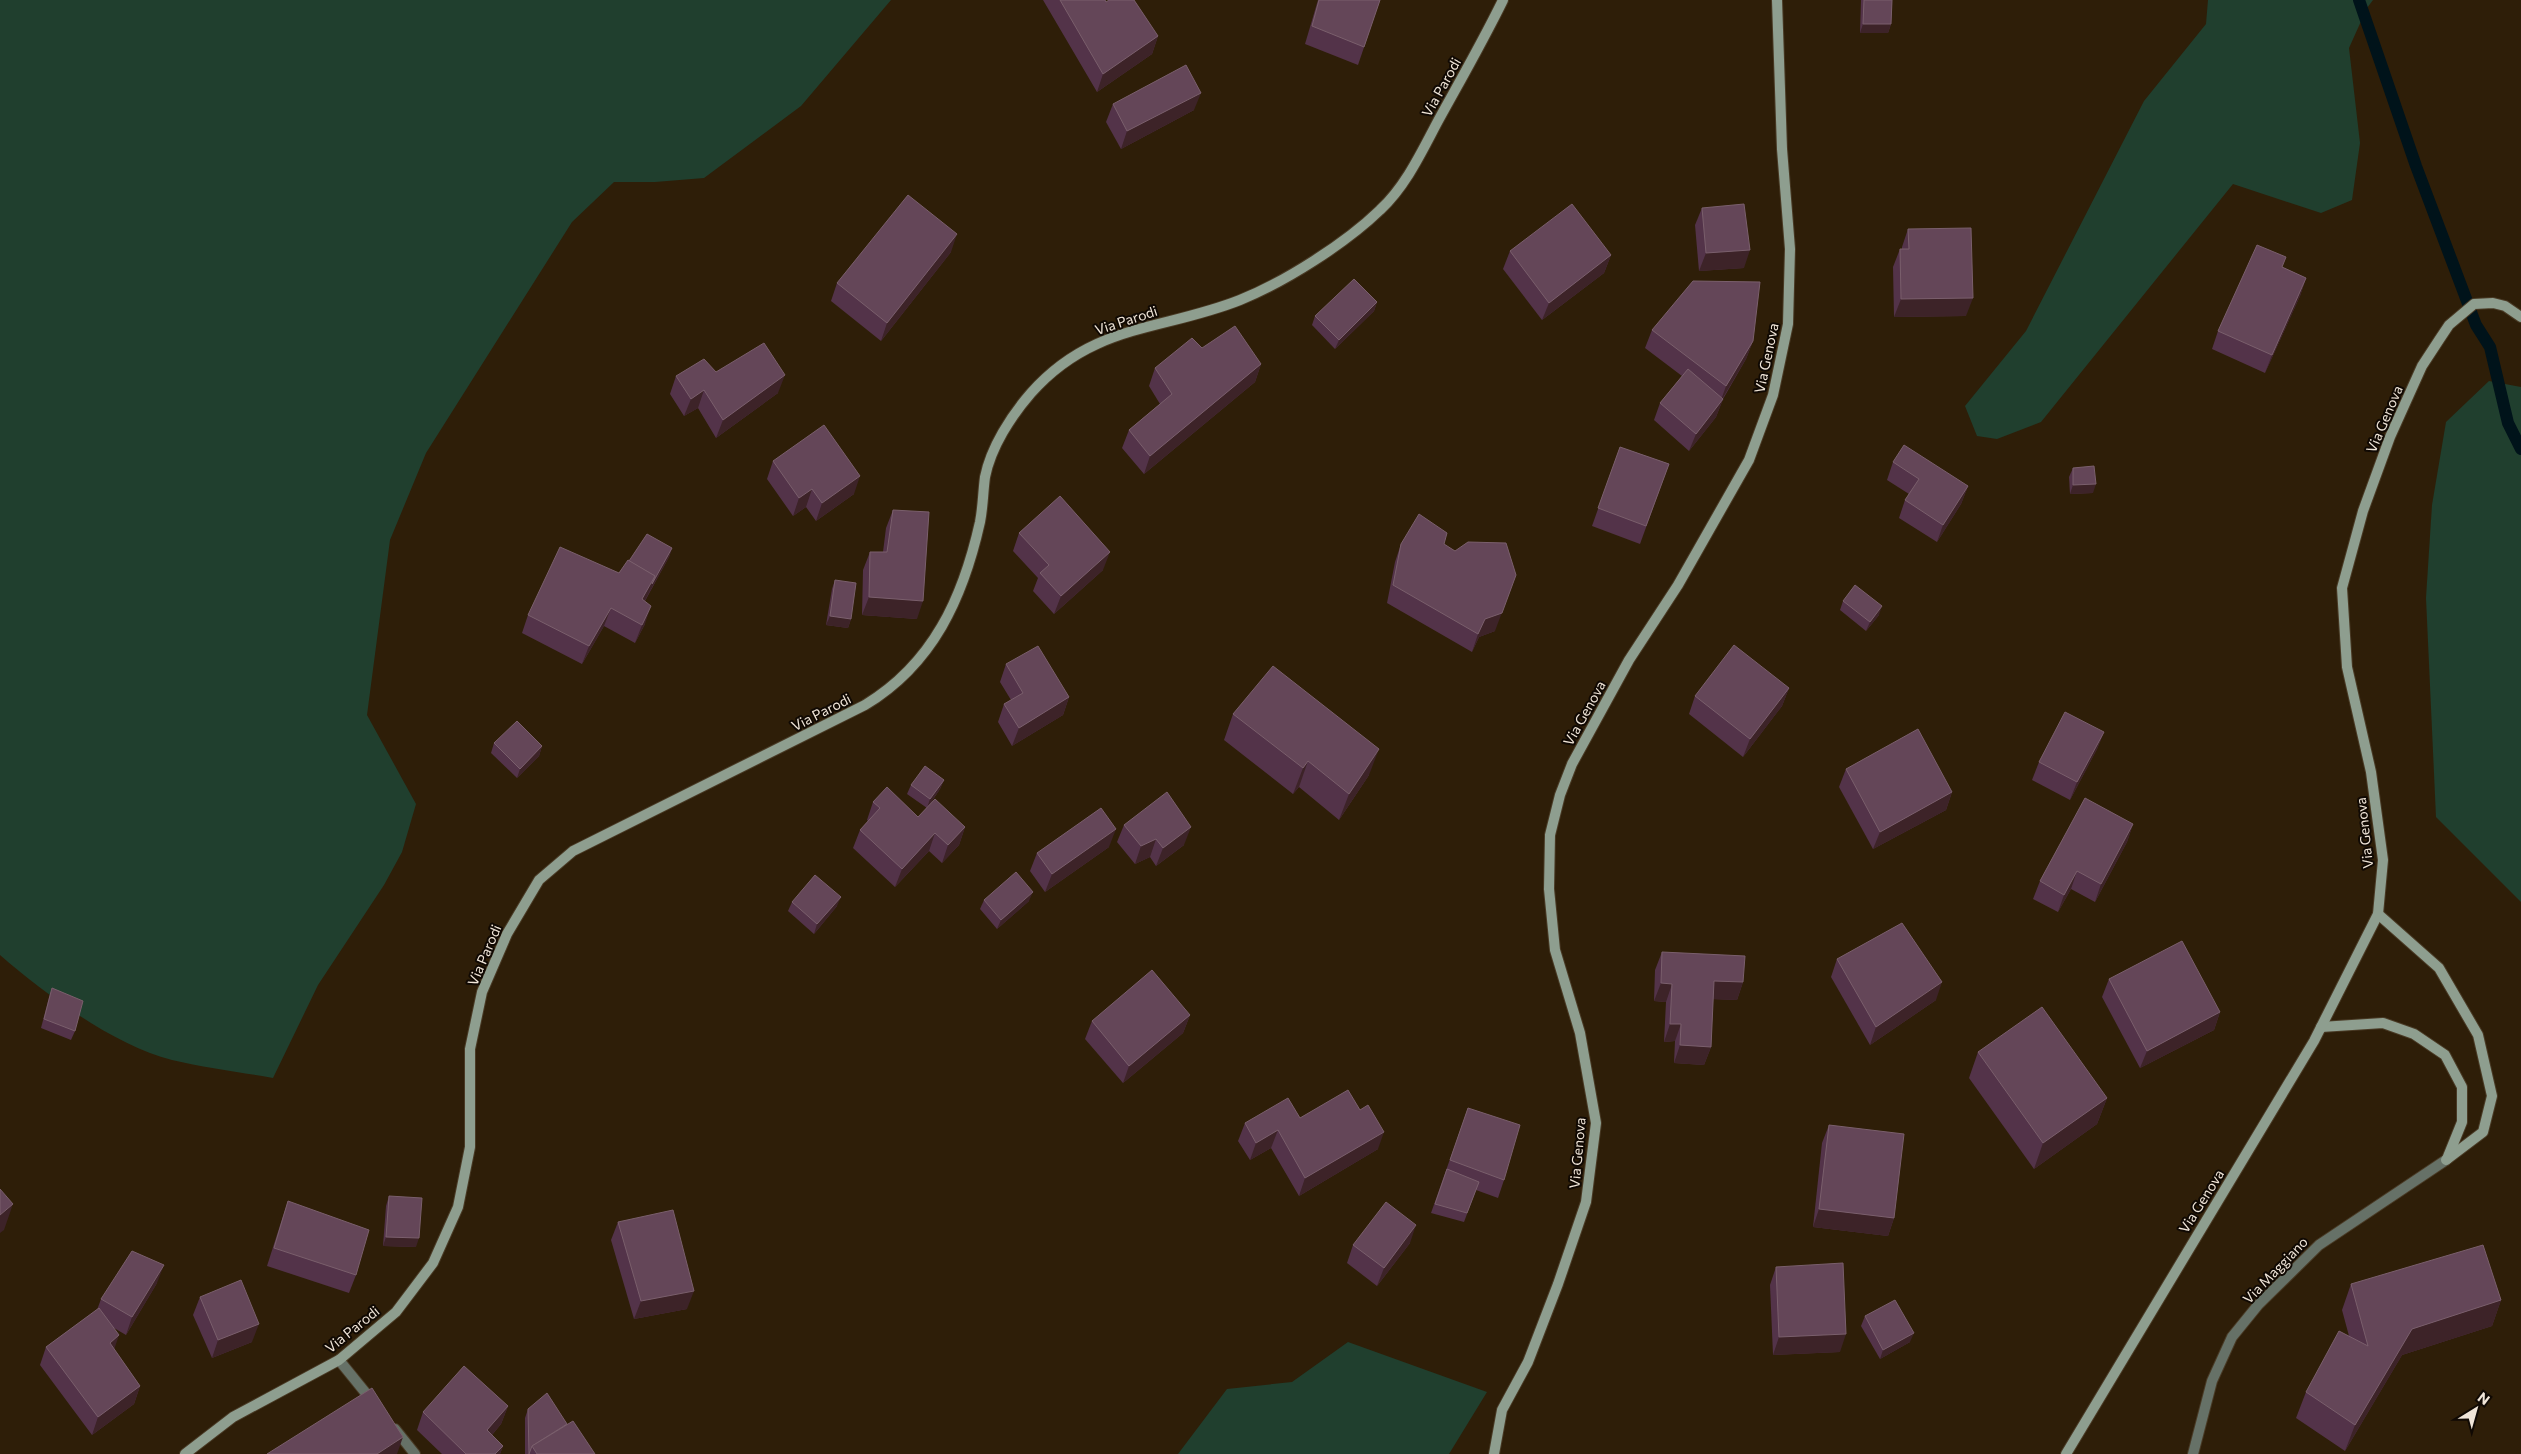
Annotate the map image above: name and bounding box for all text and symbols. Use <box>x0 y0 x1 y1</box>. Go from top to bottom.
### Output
street label: Via Parodi <box>1418 55 1464 119</box>
street label: Via Parodi <box>1093 302 1159 338</box>
street label: Via Genova <box>1750 321 1782 395</box>
street label: Via Genova <box>2362 383 2406 455</box>
street label: Via Genova <box>1559 678 1609 748</box>
street label: Via Parodi <box>788 690 854 734</box>
street label: Via Genova <box>2352 797 2376 869</box>
street label: Via Parodi <box>464 922 504 988</box>
street label: Via Genova <box>1565 1117 1589 1189</box>
street label: Via Genova <box>2175 1166 2227 1236</box>
street label: Via Maggiano <box>2239 1233 2311 1307</box>
street label: Via Parodi <box>322 1302 382 1356</box>
north arrow <box>2451 1384 2501 1434</box>
text: N <box>2475 1388 2493 1408</box>

